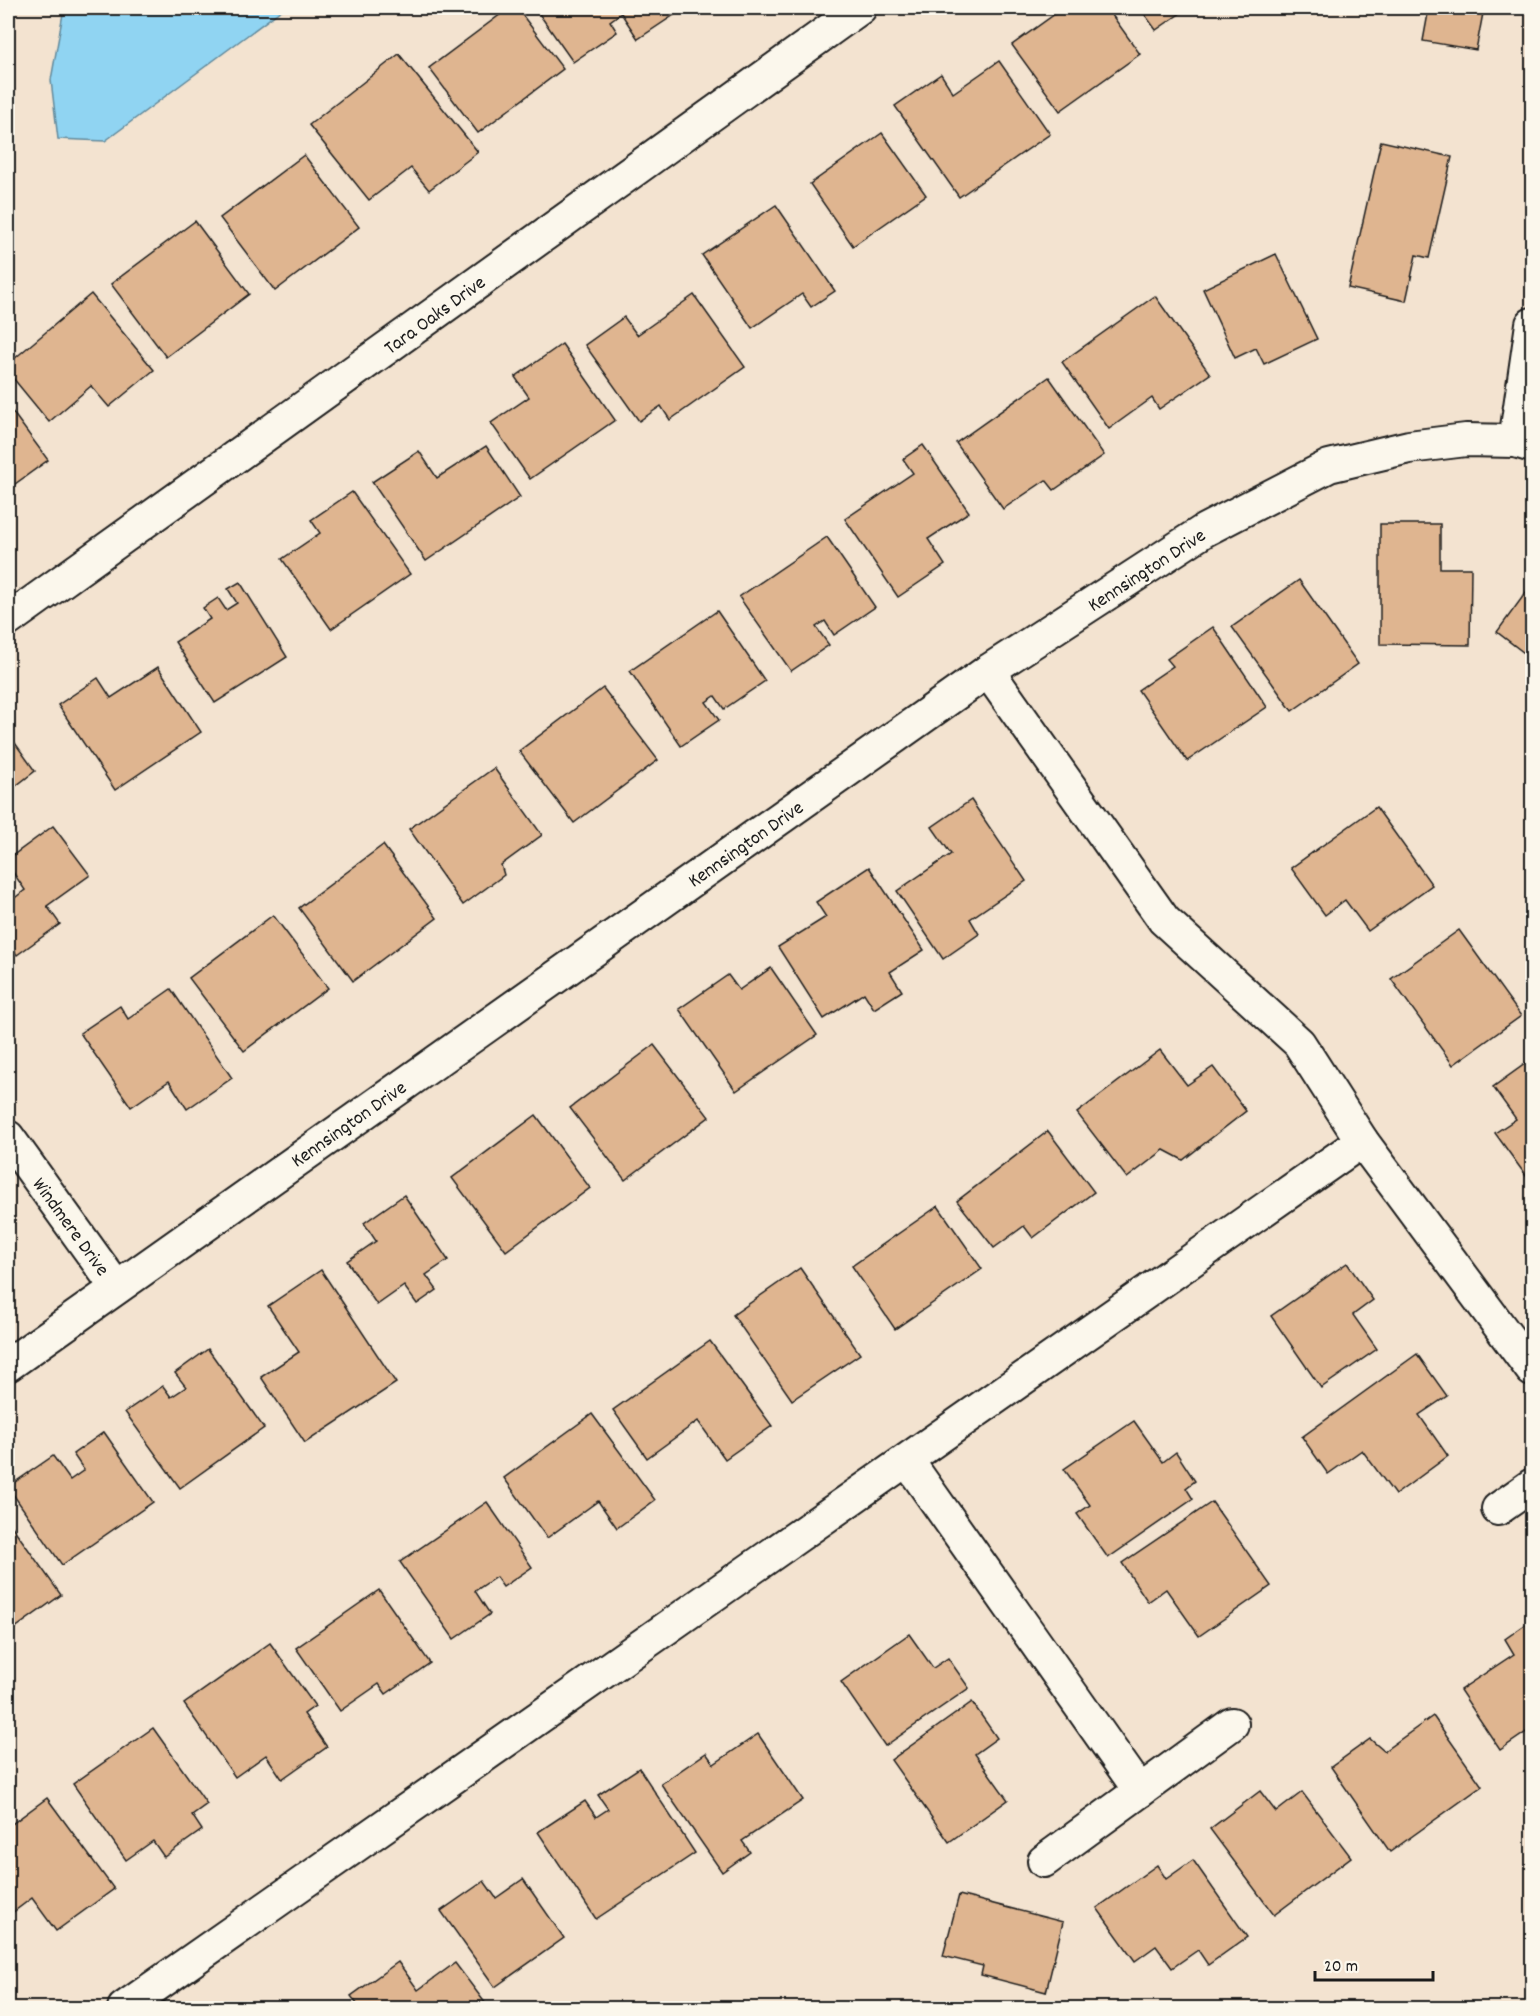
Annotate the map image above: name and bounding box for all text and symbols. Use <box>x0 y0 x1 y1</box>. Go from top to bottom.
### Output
street label: Tara Oaks Drive <box>379 270 492 363</box>
street label: Kennsington Drive <box>1083 523 1212 620</box>
street label: Kennsington Drive <box>683 795 810 896</box>
street label: Kennsington Drive <box>286 1075 413 1176</box>
street label: Windmere Drive <box>24 1173 115 1283</box>
scale bar <box>1315 1944 1434 1982</box>
text: 20 m <box>1324 1955 1358 1980</box>

